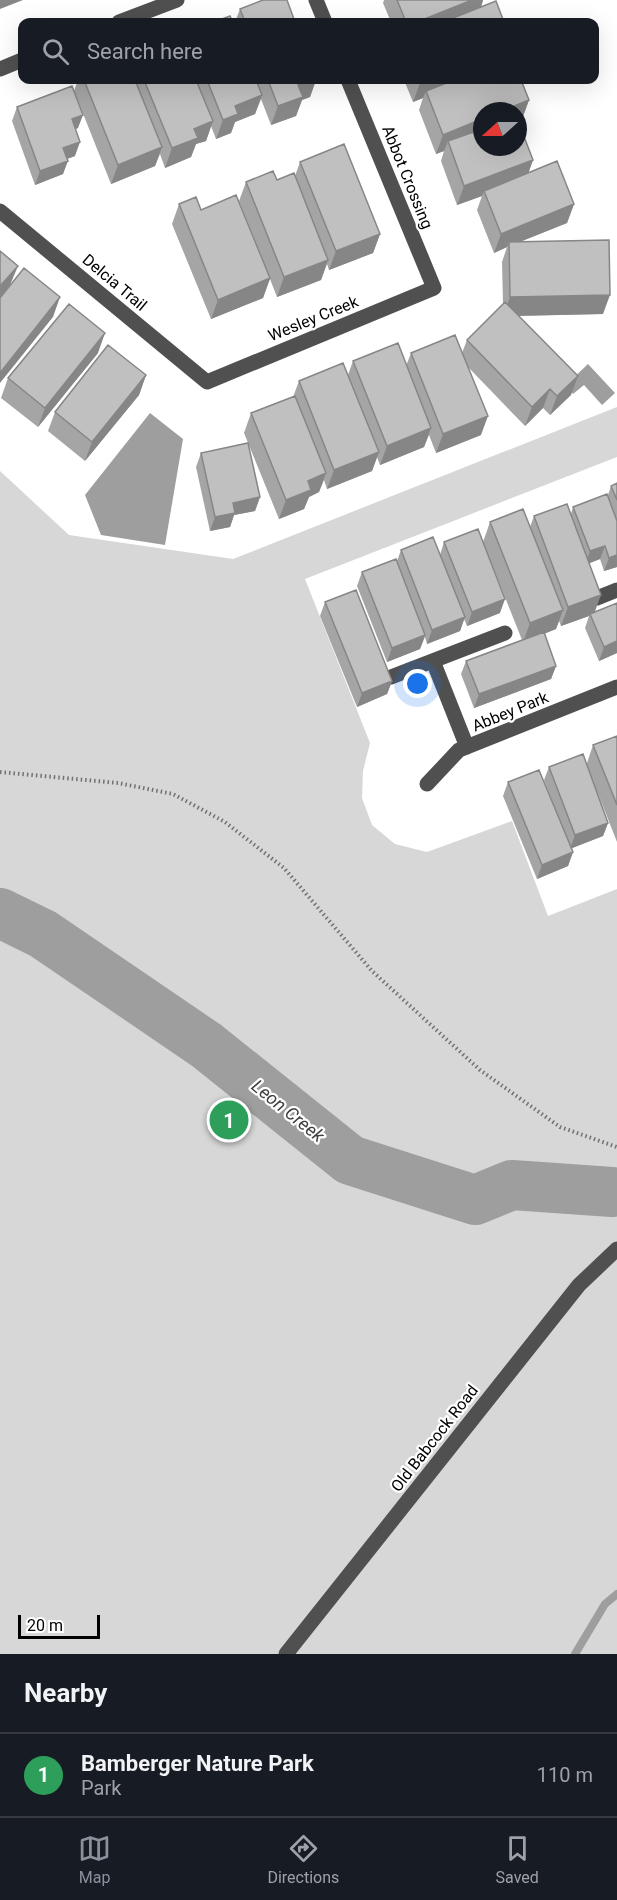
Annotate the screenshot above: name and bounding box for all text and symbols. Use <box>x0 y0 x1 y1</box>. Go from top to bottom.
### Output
search box <box>18 18 599 84</box>
icon: search <box>39 35 72 68</box>
text: Search here <box>87 39 203 64</box>
north arrow <box>473 102 527 156</box>
street label: Abbot Crossing <box>378 123 437 232</box>
street label: Delcia Trail <box>79 250 151 315</box>
street label: Wesley Creek <box>265 291 362 345</box>
your location <box>403 669 432 698</box>
street label: Abbey Park <box>469 687 552 735</box>
water label: Leon Creek <box>248 1075 330 1147</box>
pin: 1 <box>210 1098 248 1142</box>
street label: Old Babcock Road <box>387 1381 482 1495</box>
scale bar <box>18 1612 100 1640</box>
text: 20 m <box>27 1616 63 1635</box>
text: Nearby <box>24 1678 107 1708</box>
text: Bamberger Nature Park <box>81 1751 314 1776</box>
text: 1 <box>38 1763 49 1787</box>
text: 110 m <box>537 1763 593 1787</box>
text: Park <box>81 1776 121 1800</box>
tab: Map <box>78 1832 111 1887</box>
tab: Directions <box>267 1832 339 1887</box>
tab: Saved <box>496 1832 539 1887</box>

